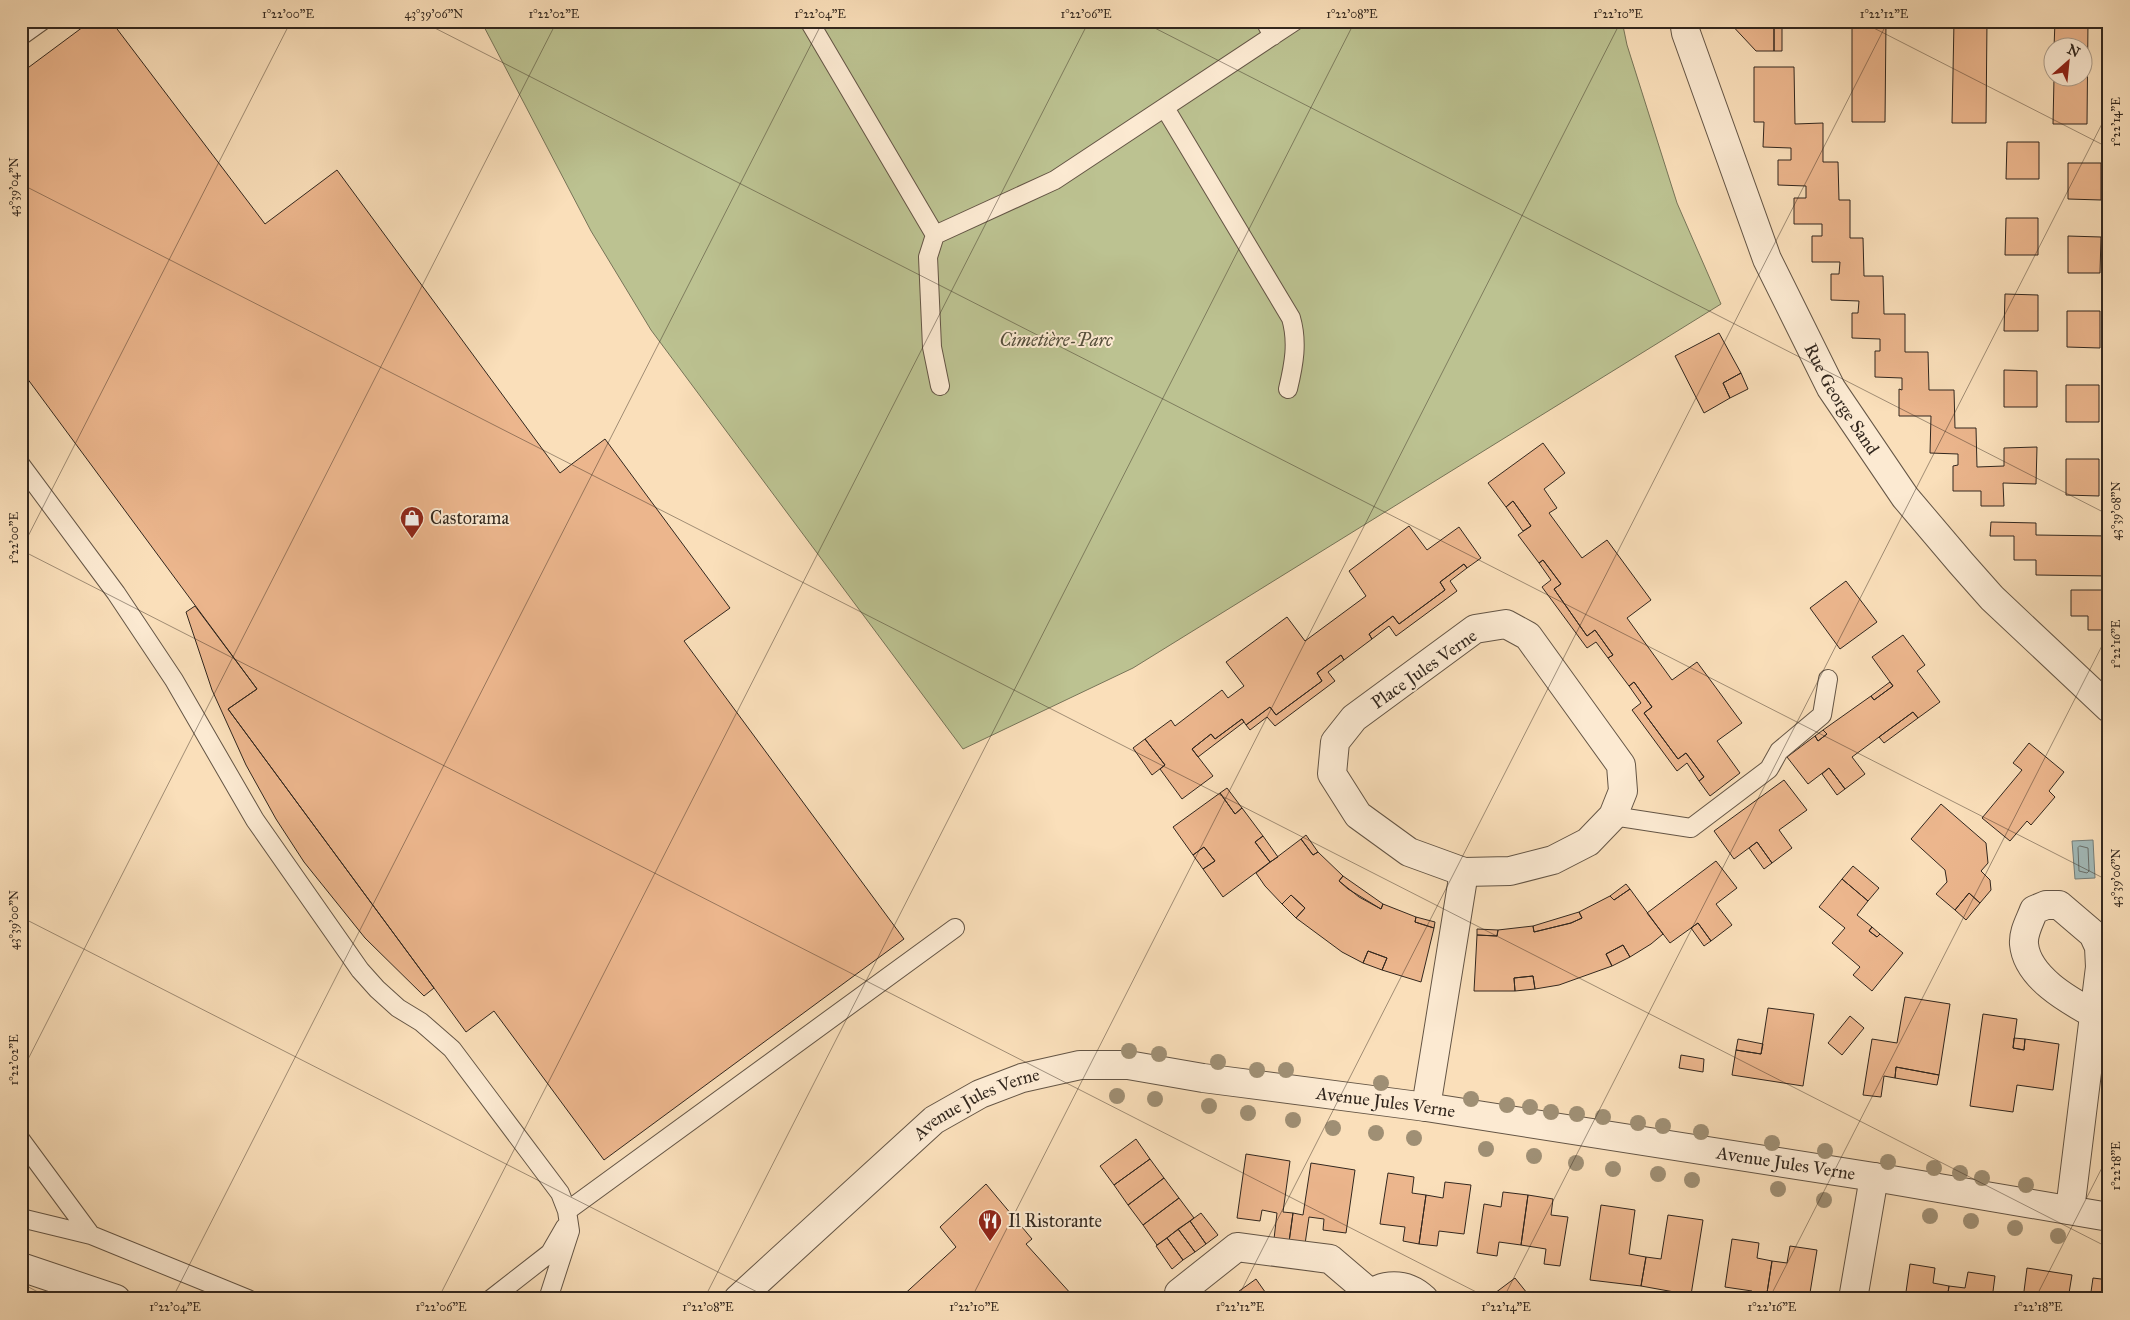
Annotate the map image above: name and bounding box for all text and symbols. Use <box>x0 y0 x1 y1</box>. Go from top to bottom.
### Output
text: 1°22'00"E <box>262 7 314 21</box>
text: 43°39'06"N <box>405 7 463 21</box>
text: 1°22'02"E <box>529 7 580 21</box>
text: 1°22'04"E <box>794 7 846 21</box>
text: 1°22'06"E <box>1060 7 1112 21</box>
text: 1°22'08"E <box>1326 7 1378 21</box>
text: 1°22'10"E <box>1593 7 1643 21</box>
text: 1°22'12"E <box>1860 7 1909 21</box>
north arrow <box>2042 38 2092 88</box>
text: N <box>2065 41 2083 61</box>
text: 1°22'14"E <box>2109 97 2123 147</box>
text: 43°39'04"N <box>7 157 21 217</box>
park label: Cimetière-Parc <box>999 329 1113 351</box>
street label: Rue George Sand <box>1800 340 1884 459</box>
text: 43°39'08"N <box>2109 481 2123 541</box>
shop icon: Castorama <box>399 505 425 539</box>
place label: Castorama <box>430 507 509 529</box>
text: 1°22'00"E <box>7 512 21 564</box>
text: 1°22'16"E <box>2109 619 2123 668</box>
street label: Place Jules Verne <box>1367 625 1482 714</box>
text: 43°39'06"N <box>2109 849 2123 907</box>
text: 43°39'00"N <box>7 890 21 950</box>
text: 1°22'02"E <box>7 1034 21 1085</box>
street label: Avenue Jules Verne <box>908 1063 1042 1145</box>
street label: Avenue Jules Verne <box>1314 1082 1457 1122</box>
street label: Avenue Jules Verne <box>1714 1141 1857 1185</box>
text: 1°22'18"E <box>2109 1141 2123 1191</box>
restaurant icon: Il Ristorante <box>977 1208 1003 1242</box>
place label: Il Ristorante <box>1008 1210 1102 1232</box>
text: 1°22'04"E <box>149 1300 201 1314</box>
text: 1°22'06"E <box>415 1300 467 1314</box>
text: 1°22'08"E <box>682 1300 734 1314</box>
text: 1°22'10"E <box>949 1300 999 1314</box>
text: 1°22'12"E <box>1216 1300 1265 1314</box>
text: 1°22'14"E <box>1481 1300 1531 1314</box>
text: 1°22'16"E <box>1748 1300 1797 1314</box>
text: 1°22'18"E <box>2013 1300 2063 1314</box>

